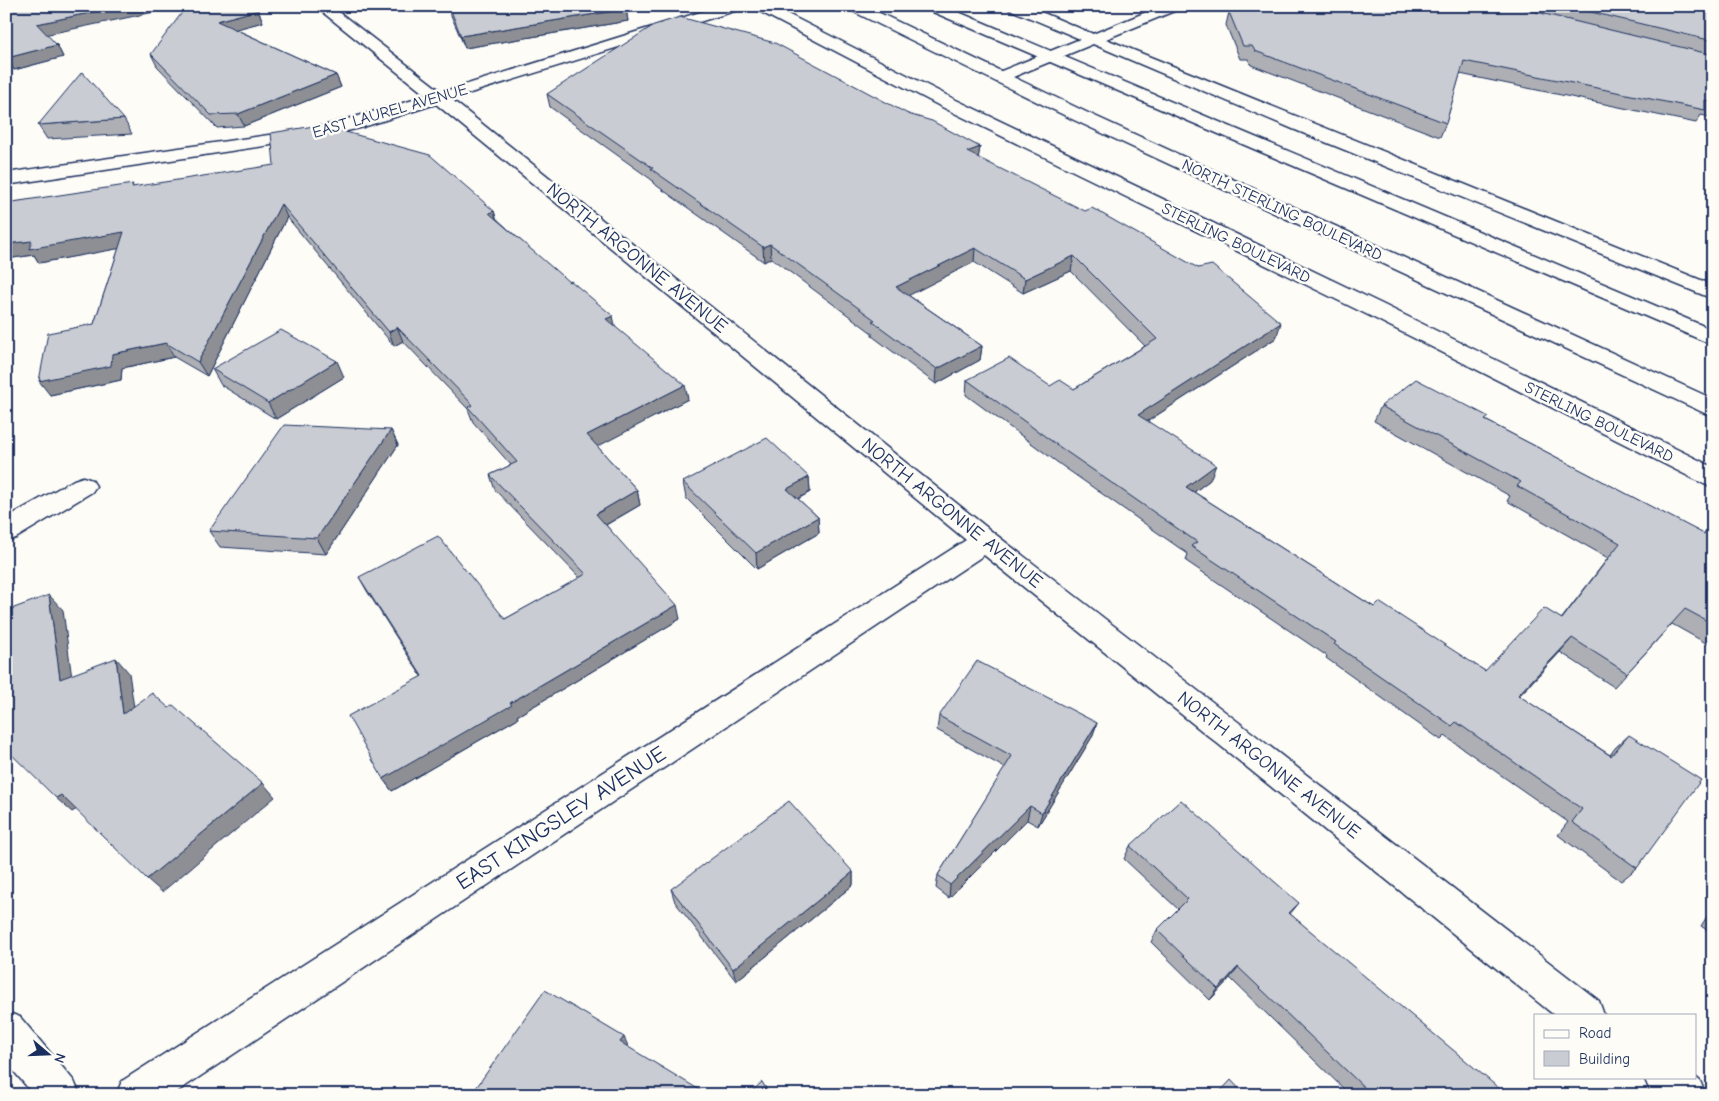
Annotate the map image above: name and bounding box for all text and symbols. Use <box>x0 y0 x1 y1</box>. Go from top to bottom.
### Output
street label: EAST LAUREL AVENUE <box>310 80 470 142</box>
street label: NORTH STERLING BOULEVARD <box>1179 155 1385 265</box>
street label: NORTH ARGONNE AVENUE <box>542 178 732 338</box>
street label: STERLING BOULEVARD <box>1158 199 1314 287</box>
street label: STERLING BOULEVARD <box>1522 378 1676 466</box>
street label: NORTH ARGONNE AVENUE <box>857 433 1047 593</box>
street label: NORTH ARGONNE AVENUE <box>1173 687 1365 843</box>
street label: EAST KINGSLEY AVENUE <box>451 740 671 896</box>
legend <box>1534 1014 1696 1078</box>
text: Road <box>1579 1024 1611 1042</box>
north arrow <box>22 1028 72 1078</box>
text: Building <box>1579 1050 1630 1068</box>
text: N <box>50 1051 69 1065</box>

